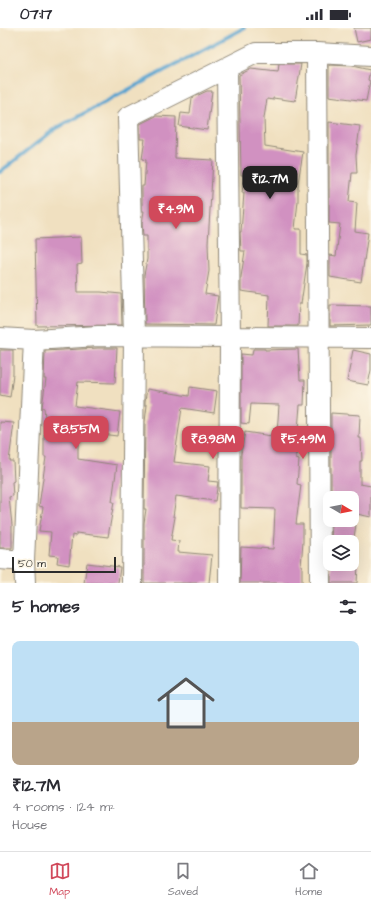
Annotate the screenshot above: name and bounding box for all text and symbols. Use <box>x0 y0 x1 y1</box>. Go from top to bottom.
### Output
text: 07:17 <box>20 4 52 25</box>
pin: ₹12.7M <box>237 166 303 200</box>
text: ₹12.7M <box>251 170 289 188</box>
pin: ₹4.9M <box>148 196 204 230</box>
text: ₹4.9M <box>158 200 194 218</box>
pin: ₹8.55M <box>43 416 109 450</box>
text: ₹8.55M <box>53 420 99 438</box>
pin: ₹8.98M <box>180 426 246 460</box>
pin: ₹5.49M <box>270 426 336 460</box>
text: ₹8.98M <box>191 430 235 448</box>
text: ₹5.49M <box>280 430 326 448</box>
north arrow <box>323 491 359 527</box>
map controls <box>323 491 359 571</box>
button: layers <box>323 535 359 571</box>
scale bar <box>12 555 116 574</box>
text: 50 m <box>18 556 46 571</box>
text: 5 homes <box>12 595 80 619</box>
icon: filters <box>337 596 359 618</box>
icon: home <box>150 667 222 739</box>
text: ₹12.7M <box>12 774 61 798</box>
text: 4 rooms · 124 m² <box>12 798 115 816</box>
text: House <box>12 816 47 834</box>
tab: Map <box>49 860 71 899</box>
tab: Saved <box>168 860 198 899</box>
tab: Home <box>295 860 322 899</box>

